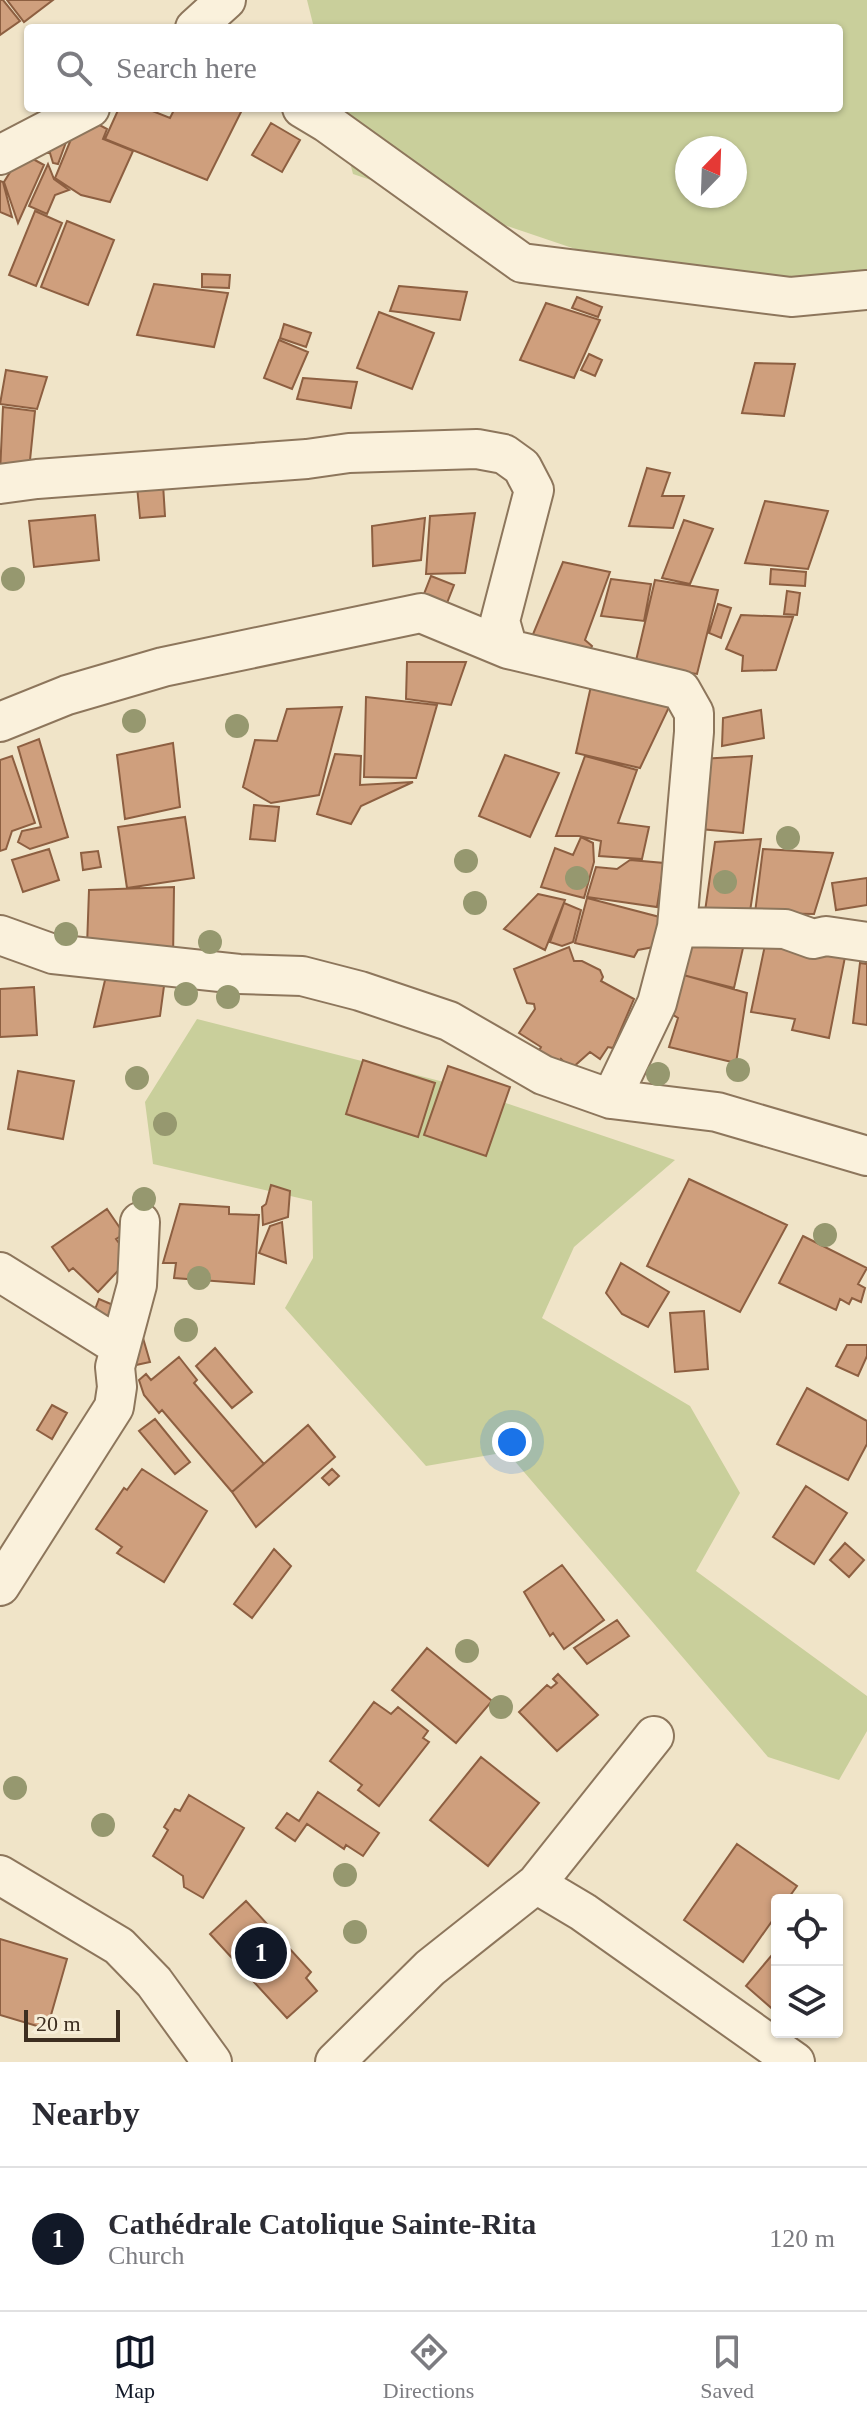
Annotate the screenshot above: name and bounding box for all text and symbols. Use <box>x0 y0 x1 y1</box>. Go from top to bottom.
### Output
search box <box>24 24 843 112</box>
icon: search <box>52 46 96 90</box>
text: Search here <box>116 51 257 84</box>
north arrow <box>675 136 747 208</box>
your location <box>492 1422 532 1462</box>
map controls <box>771 1894 843 2038</box>
button: locate <box>771 1894 843 1966</box>
pin: 1 <box>235 1923 287 1983</box>
button: layers <box>771 1966 843 2038</box>
scale bar <box>24 2006 120 2042</box>
text: 20 m <box>36 2011 81 2036</box>
text: Nearby <box>32 2095 140 2132</box>
text: Cathédrale Catolique Sainte-Rita <box>108 2207 536 2240</box>
text: 1 <box>52 2224 65 2253</box>
text: 120 m <box>769 2224 835 2253</box>
text: Church <box>108 2241 185 2270</box>
tab: Map <box>113 2330 157 2404</box>
tab: Directions <box>383 2330 474 2404</box>
tab: Saved <box>700 2330 754 2404</box>

